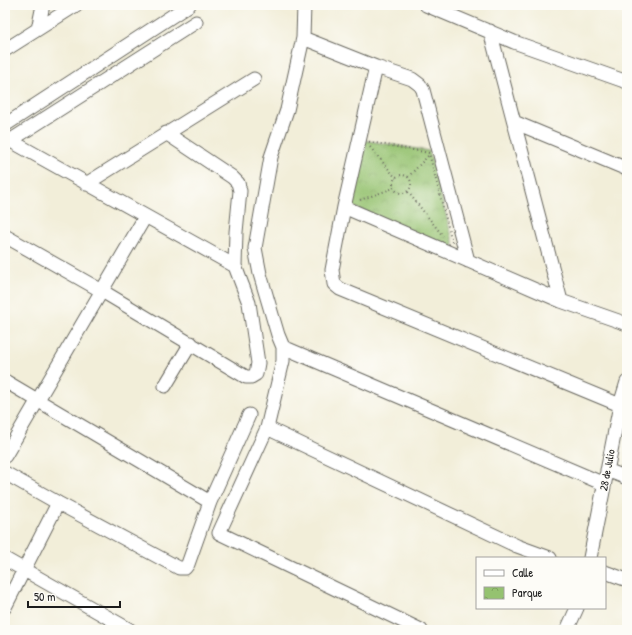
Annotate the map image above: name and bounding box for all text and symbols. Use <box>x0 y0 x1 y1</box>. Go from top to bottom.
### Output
street label: 28 de Julio <box>596 448 618 492</box>
legend <box>476 557 606 609</box>
text: Calle <box>512 564 533 581</box>
scale bar <box>28 583 120 609</box>
text: Parque <box>512 584 542 601</box>
text: 50 m <box>34 588 55 605</box>

